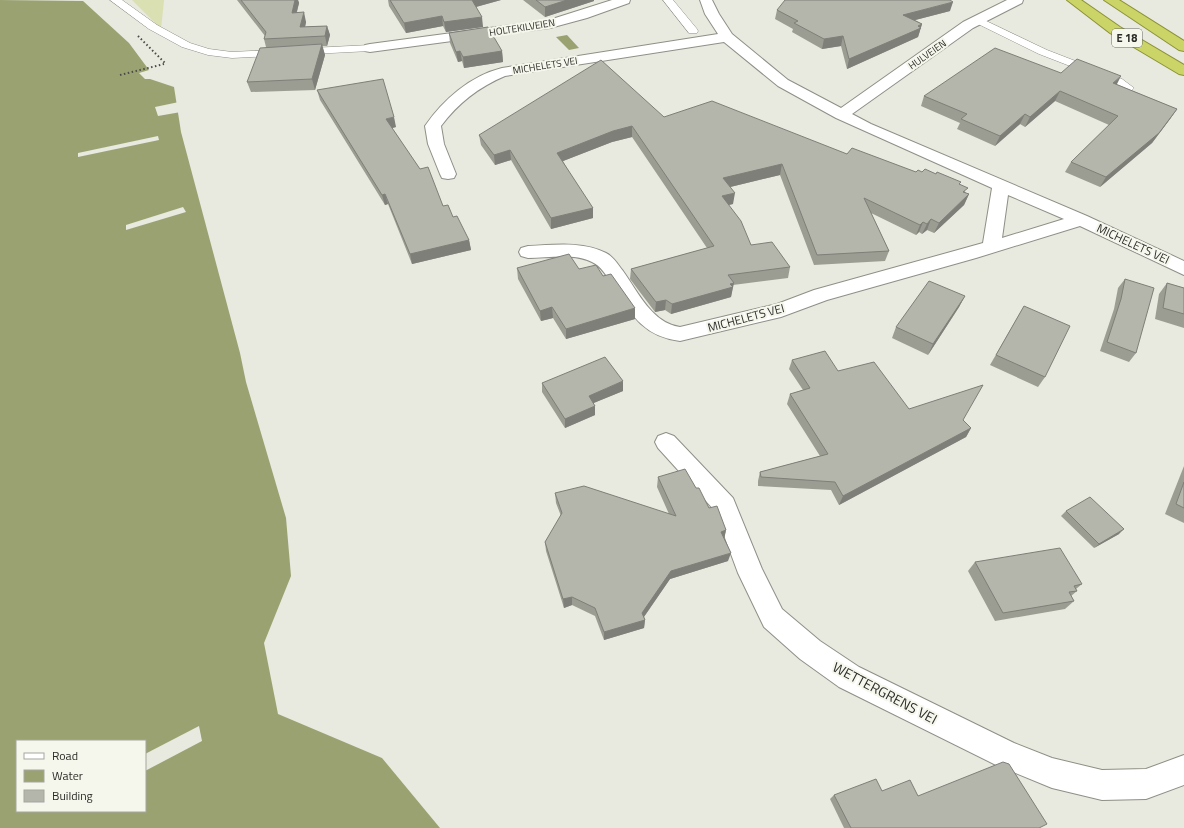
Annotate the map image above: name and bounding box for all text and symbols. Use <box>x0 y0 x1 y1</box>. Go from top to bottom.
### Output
street label: HOLTEKILVEIEN <box>488 15 556 40</box>
road number: E 18 <box>1112 29 1142 47</box>
street label: HULVEIEN <box>905 36 949 73</box>
street label: MICHELETS VEI <box>512 53 579 78</box>
street label: MICHELETS VEI <box>1094 218 1173 269</box>
street label: MICHELETS VEI <box>705 298 786 337</box>
street label: WETTERGRENS VEI <box>829 656 941 729</box>
legend <box>16 740 146 812</box>
text: Road <box>52 746 78 765</box>
text: Water <box>52 766 83 785</box>
text: Building <box>52 786 93 805</box>

